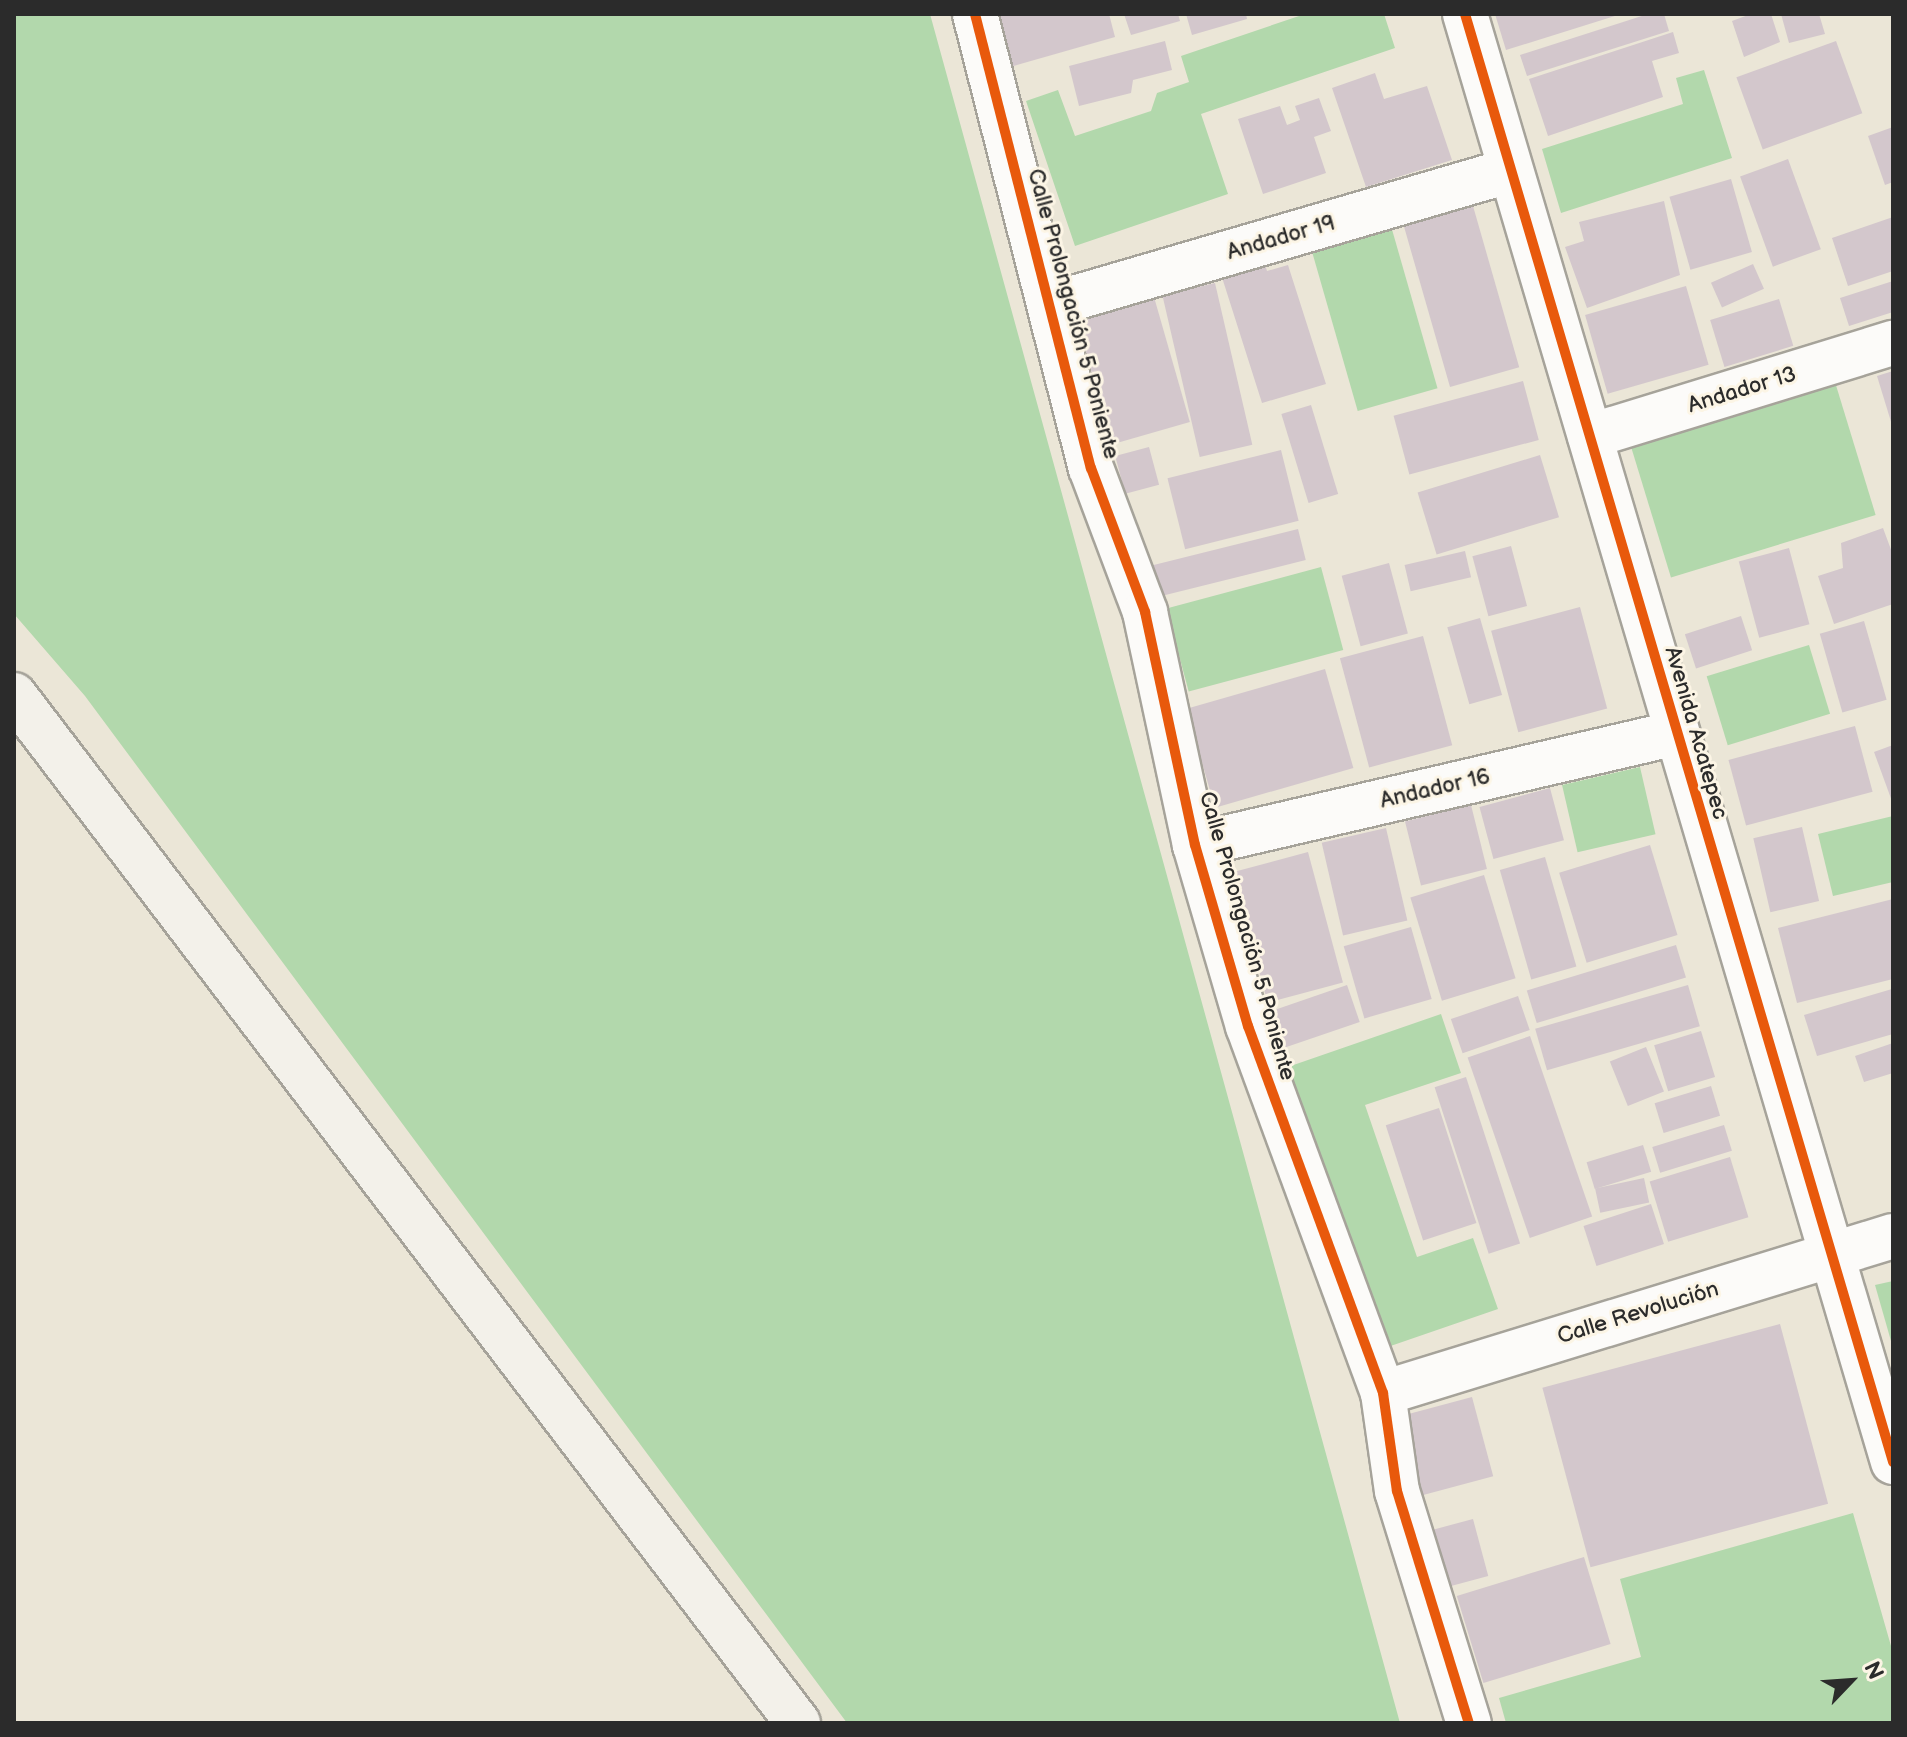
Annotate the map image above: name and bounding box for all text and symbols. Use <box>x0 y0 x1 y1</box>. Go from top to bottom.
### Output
street label: Calle Prolongación 5 Poniente <box>1022 166 1124 462</box>
street label: Andador 19 <box>1224 210 1338 266</box>
street label: Andador 13 <box>1685 361 1799 419</box>
street label: Avenida Acatepec <box>1659 644 1733 822</box>
street label: Andador 16 <box>1378 764 1492 814</box>
street label: Calle Prolongación 5 Poniente <box>1193 789 1301 1083</box>
street label: Calle Revolución <box>1554 1276 1722 1350</box>
north arrow <box>1811 1641 1891 1721</box>
text: N <box>1857 1657 1889 1684</box>

